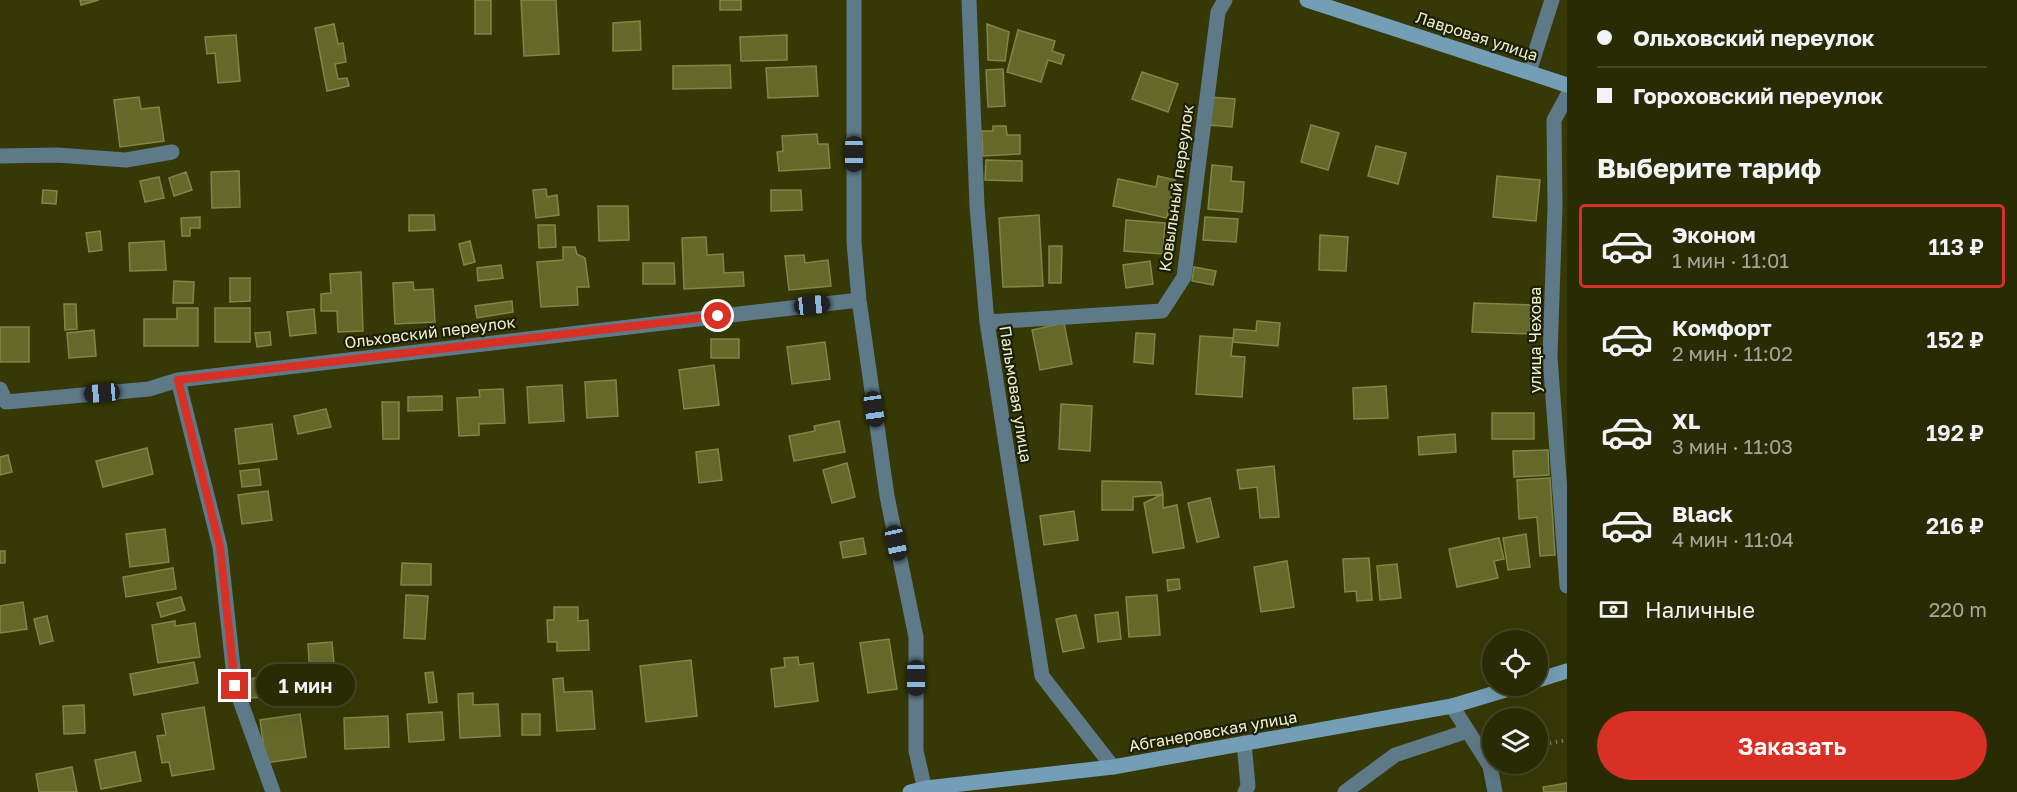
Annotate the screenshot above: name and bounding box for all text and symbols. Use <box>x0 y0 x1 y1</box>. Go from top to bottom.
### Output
street label: Лавровая улица <box>1413 7 1541 65</box>
text: Ольховский переулок <box>1633 24 1875 51</box>
text: Гороховский переулок <box>1633 82 1883 109</box>
street label: Ковыльный переулок <box>1154 103 1198 273</box>
car <box>845 136 863 172</box>
text: Выберите тариф <box>1597 152 1821 184</box>
icon: car <box>1600 219 1654 273</box>
text: Эконом <box>1672 221 1756 248</box>
text: 113 ₽ <box>1929 233 1984 260</box>
text: 1 мин · 11:01 <box>1672 248 1789 272</box>
street label: улица Чехова <box>1525 287 1545 393</box>
car <box>793 294 831 316</box>
route start <box>704 302 731 329</box>
street label: Ольховский переулок <box>343 312 517 352</box>
icon: car <box>1600 312 1654 366</box>
text: Комфорт <box>1672 314 1772 341</box>
street label: Пальмовая улица <box>995 324 1037 464</box>
text: 152 ₽ <box>1927 326 1984 353</box>
text: 2 мин · 11:02 <box>1672 341 1793 365</box>
car <box>83 382 121 404</box>
car <box>863 390 885 428</box>
icon: car <box>1600 405 1654 459</box>
text: XL <box>1672 407 1700 434</box>
text: 192 ₽ <box>1926 419 1984 446</box>
text: 3 мин · 11:03 <box>1672 434 1793 458</box>
icon: car <box>1600 498 1654 552</box>
text: Black <box>1672 500 1733 527</box>
text: 216 ₽ <box>1926 512 1984 539</box>
car <box>883 524 909 562</box>
text: 4 мин · 11:04 <box>1672 527 1794 551</box>
icon: cash <box>1597 593 1630 626</box>
text: Наличные <box>1645 596 1755 623</box>
text: 220 m <box>1929 597 1987 621</box>
map controls <box>1482 630 1548 774</box>
button: locate <box>1482 630 1548 696</box>
car <box>907 660 925 696</box>
callout: 1 мин <box>256 665 355 707</box>
route end <box>221 672 248 699</box>
text: 1 мин <box>279 673 332 697</box>
street label: Абганеровская улица <box>1127 706 1299 756</box>
button: layers <box>1482 708 1548 774</box>
button: Заказать <box>1597 711 1987 780</box>

